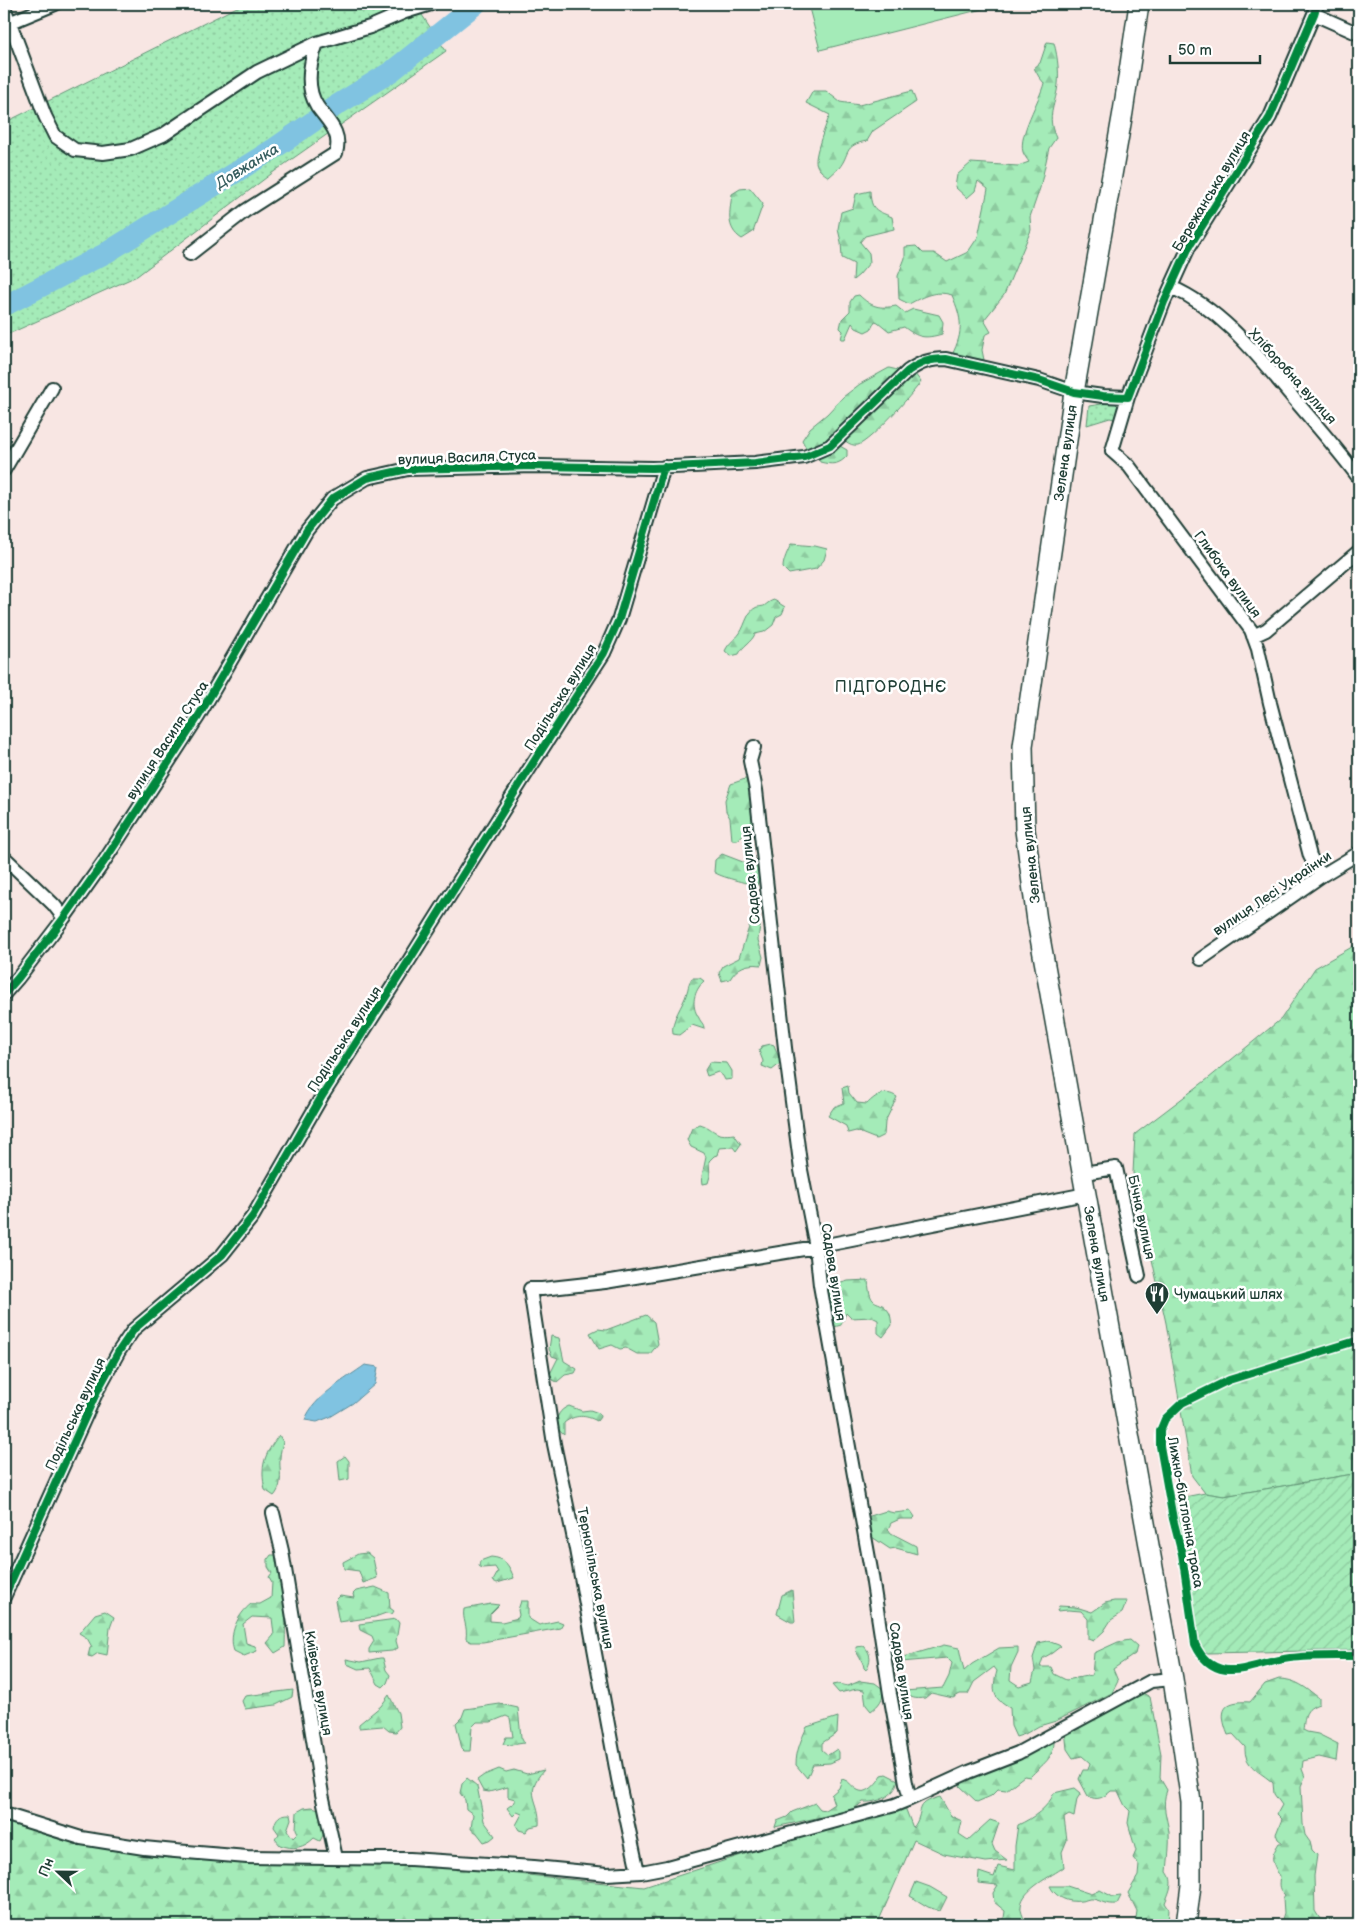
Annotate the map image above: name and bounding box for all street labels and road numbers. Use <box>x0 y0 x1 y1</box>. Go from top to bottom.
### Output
street label: Бережанська вулиця <box>1169 128 1254 255</box>
street label: Хліборобна вулиця <box>1245 325 1340 428</box>
street label: Зелена вулиця <box>1050 403 1081 502</box>
street label: вулиця Василя Стуса <box>398 447 537 468</box>
street label: Глибока вулиця <box>1190 528 1265 621</box>
street label: Подільська вулиця <box>521 640 600 754</box>
street label: вулиця Василя Стуса <box>123 677 213 803</box>
street label: Зелена вулиця <box>1017 805 1044 904</box>
street label: Садова вулиця <box>737 825 764 925</box>
street label: вулиця Лесі Українки <box>1210 847 1335 939</box>
street label: Подільська вулиця <box>304 983 385 1095</box>
street label: Бічна вулиця <box>1124 1173 1159 1261</box>
street label: Зелена вулиця <box>1080 1205 1113 1304</box>
street label: Садова вулиця <box>817 1222 850 1322</box>
street label: Подільська вулиця <box>42 1355 109 1473</box>
street label: Лижно-біатлонна траса <box>1164 1434 1207 1590</box>
street label: Тернопільська вулиця <box>573 1506 618 1651</box>
street label: Садова вулиця <box>885 1621 918 1721</box>
street label: Київська вулиця <box>301 1629 336 1737</box>

